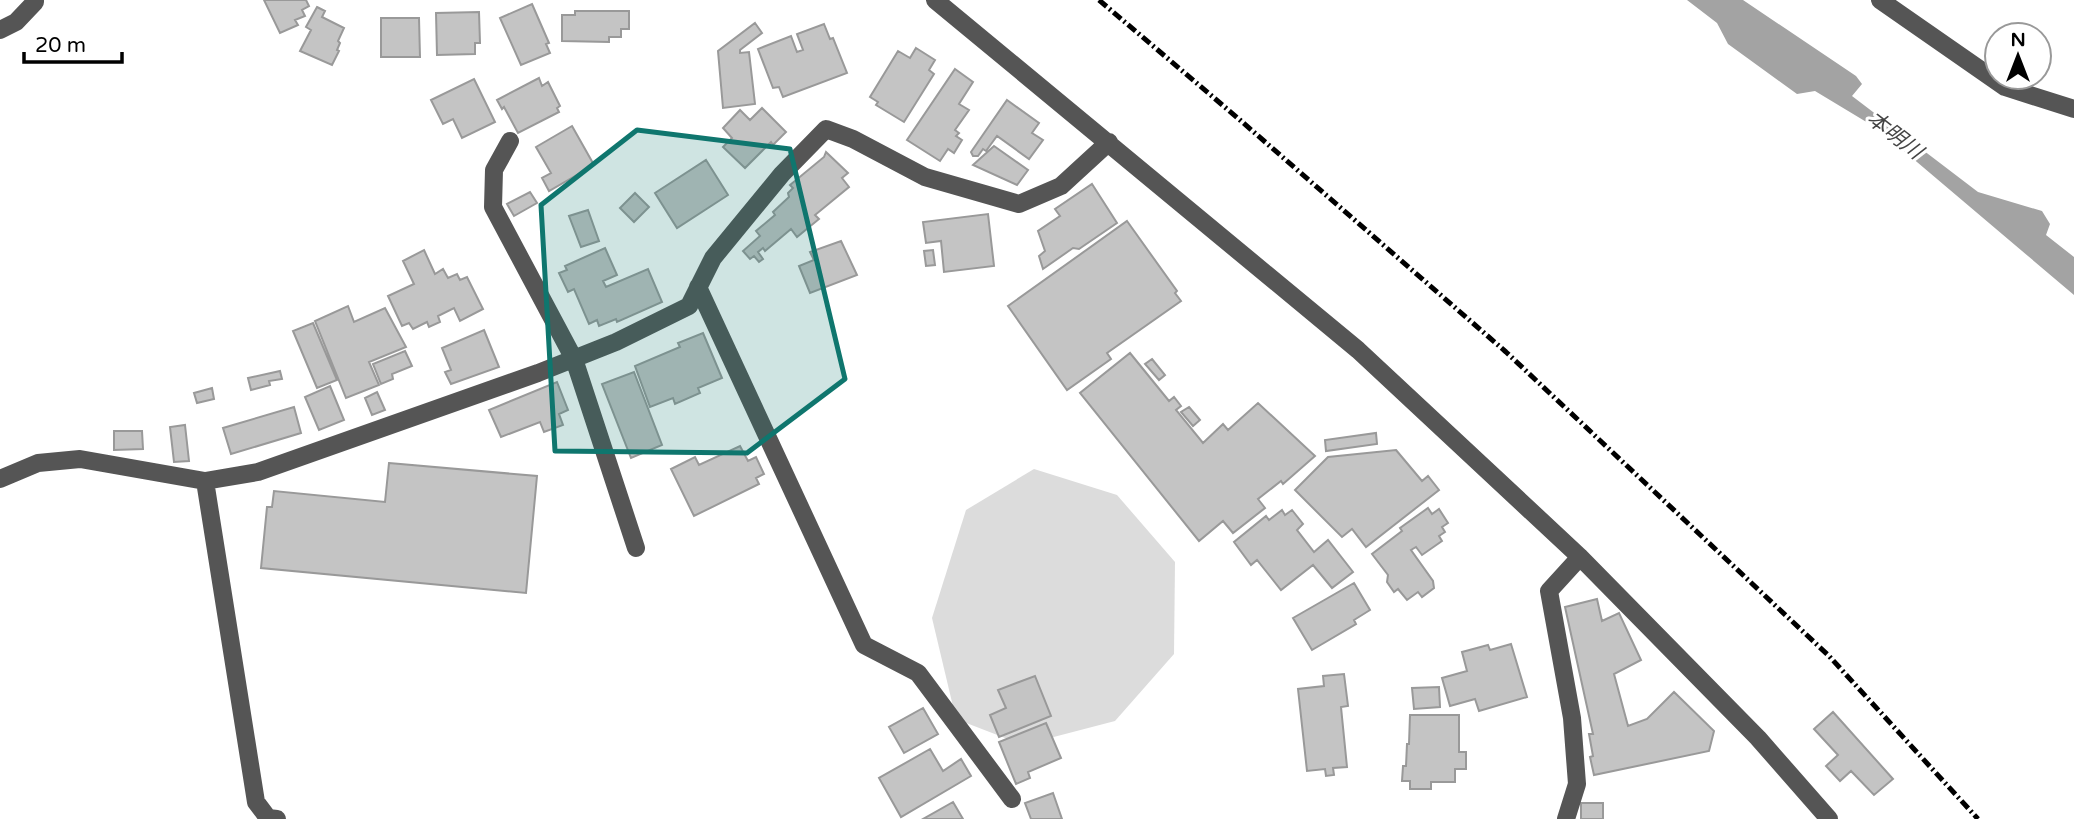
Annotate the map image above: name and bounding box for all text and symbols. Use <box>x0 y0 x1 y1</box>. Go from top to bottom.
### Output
scale bar <box>24 21 122 65</box>
north arrow <box>1983 21 2053 91</box>
text: N <box>2010 29 2026 51</box>
text: 20 m <box>35 33 86 58</box>
water label: 本明川 <box>1862 106 1929 166</box>

